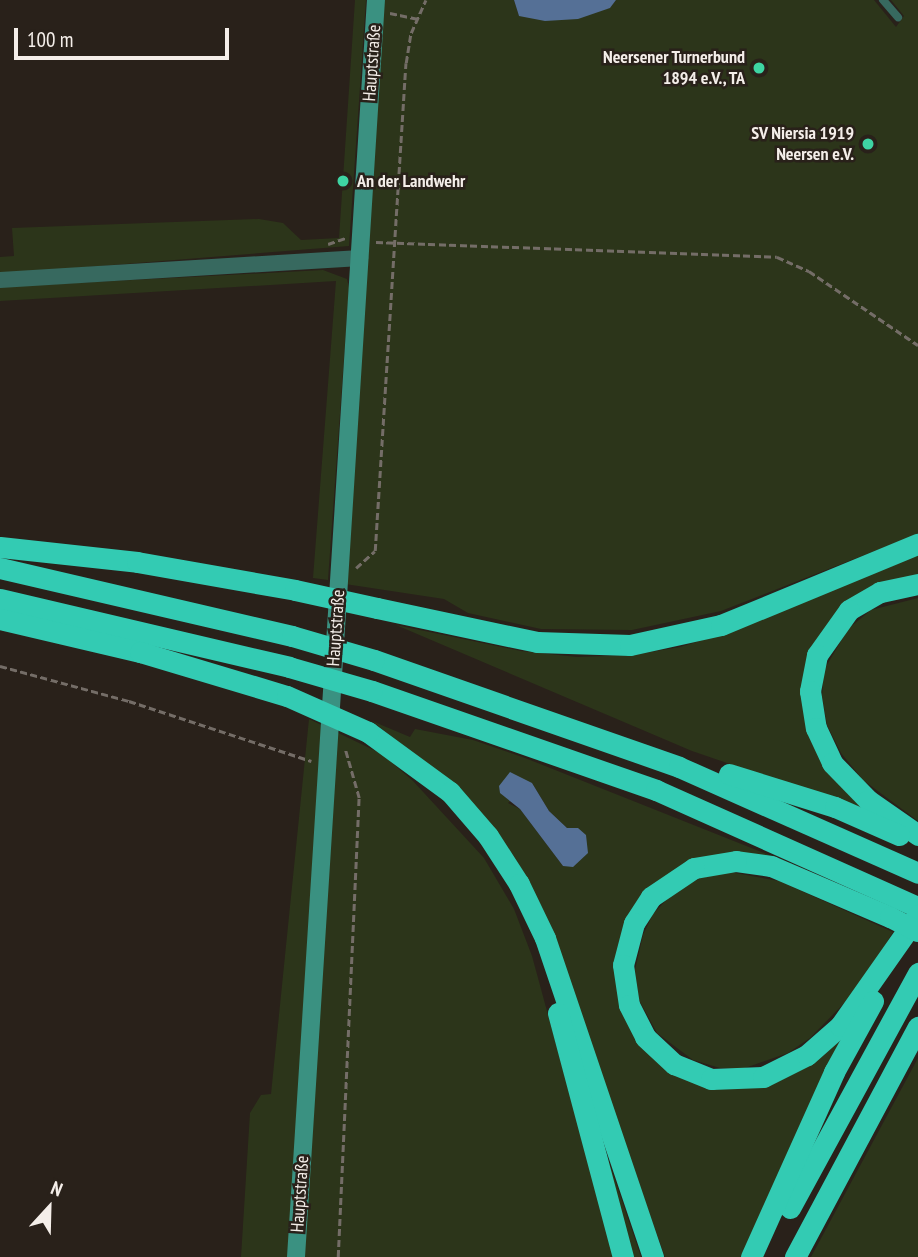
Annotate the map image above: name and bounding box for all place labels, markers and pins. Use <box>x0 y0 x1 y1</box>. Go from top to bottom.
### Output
place label: Neersener Turnerbund 1894 e.V., TA <box>602 47 745 90</box>
marker: Neersener Turnerbund 1894 e.V., TA <box>751 60 767 76</box>
place label: SV Niersia 1919 Neersen e.V. <box>751 123 854 166</box>
marker: SV Niersia 1919 Neersen e.V. <box>860 136 876 152</box>
place label: An der Landwehr <box>357 170 465 192</box>
marker: An der Landwehr <box>335 173 351 189</box>

